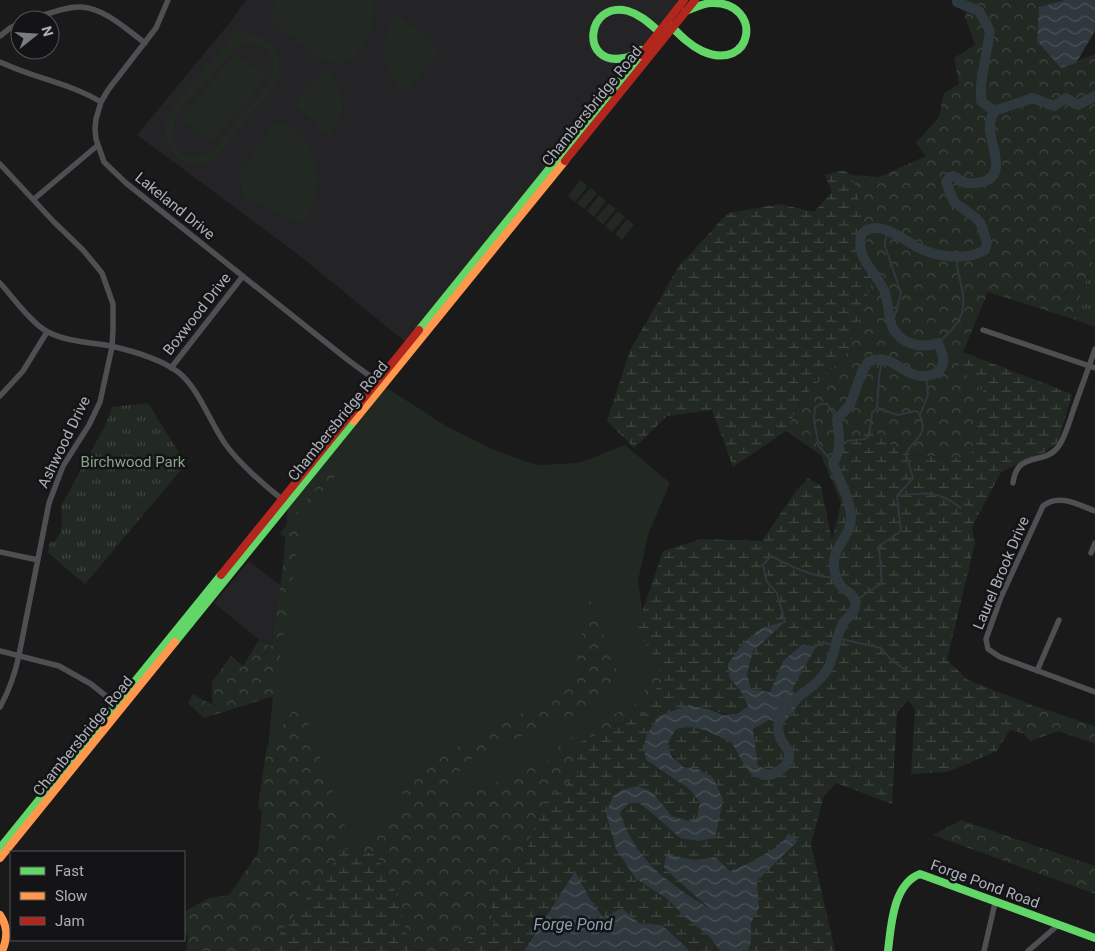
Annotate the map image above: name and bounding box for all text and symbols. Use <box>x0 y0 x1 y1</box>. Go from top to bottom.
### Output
north arrow <box>10 10 60 60</box>
text: N <box>38 24 57 38</box>
street label: Chambersbridge Road <box>538 43 646 169</box>
street label: Lakeland Drive <box>131 168 219 244</box>
street label: Boxwood Drive <box>159 269 235 359</box>
street label: Chambersbridge Road <box>284 358 392 484</box>
street label: Ashwood Drive <box>34 393 94 491</box>
park label: Birchwood Park <box>81 453 186 471</box>
street label: Laurel Brook Drive <box>969 514 1033 632</box>
street label: Chambersbridge Road <box>29 673 137 799</box>
legend <box>10 851 185 941</box>
street label: Forge Pond Road <box>928 856 1042 912</box>
text: Fast <box>55 862 84 880</box>
text: Slow <box>55 887 87 905</box>
text: Jam <box>55 912 85 930</box>
water label: Forge Pond <box>533 915 613 934</box>

